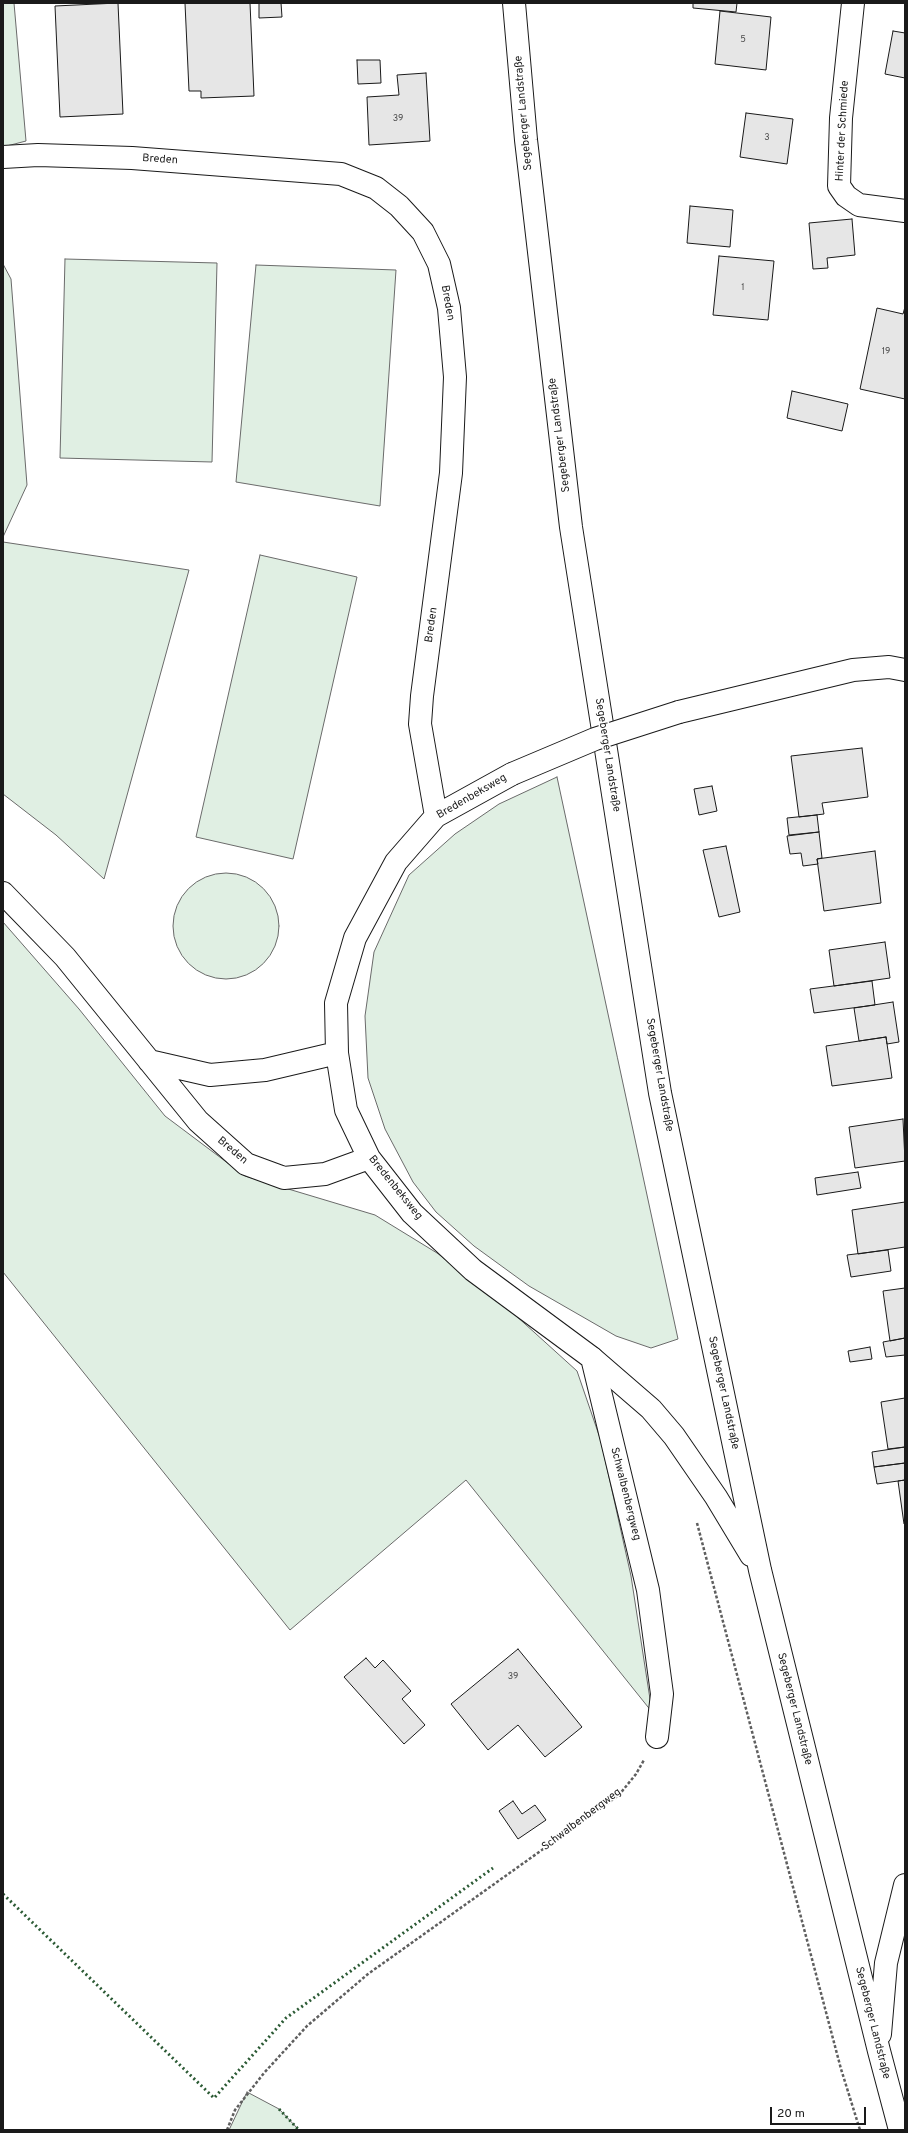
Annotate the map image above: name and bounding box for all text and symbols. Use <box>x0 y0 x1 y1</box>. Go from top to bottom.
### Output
house number: 5 <box>740 35 746 45</box>
street label: Segeberger Landstraße <box>512 55 536 171</box>
street label: Hinter der Schmiede <box>834 80 852 182</box>
house number: 39 <box>393 114 403 124</box>
house number: 3 <box>764 133 770 143</box>
street label: Breden <box>142 152 178 168</box>
house number: 1 <box>741 283 745 293</box>
street label: Breden <box>437 284 457 322</box>
house number: 19 <box>882 347 890 357</box>
street label: Segeberger Landstraße <box>546 377 574 493</box>
street label: Breden <box>423 606 441 644</box>
street label: Segeberger Landstraße <box>591 697 623 813</box>
street label: Bredenbeksweg <box>435 772 509 822</box>
street label: Segeberger Landstraße <box>642 1017 676 1133</box>
street label: Breden <box>214 1134 250 1168</box>
street label: Bredenbeksweg <box>365 1153 425 1223</box>
street label: Segeberger Landstraße <box>705 1335 741 1451</box>
street label: Schwalbenbergweg <box>607 1446 643 1542</box>
street label: Segeberger Landstraße <box>774 1652 814 1766</box>
house number: 39 <box>508 1672 518 1682</box>
street label: Schwalbenbergweg <box>540 1786 624 1854</box>
street label: Segeberger Landstraße <box>852 1966 892 2080</box>
scale bar <box>772 2099 868 2125</box>
text: 20 m <box>777 2106 805 2122</box>

